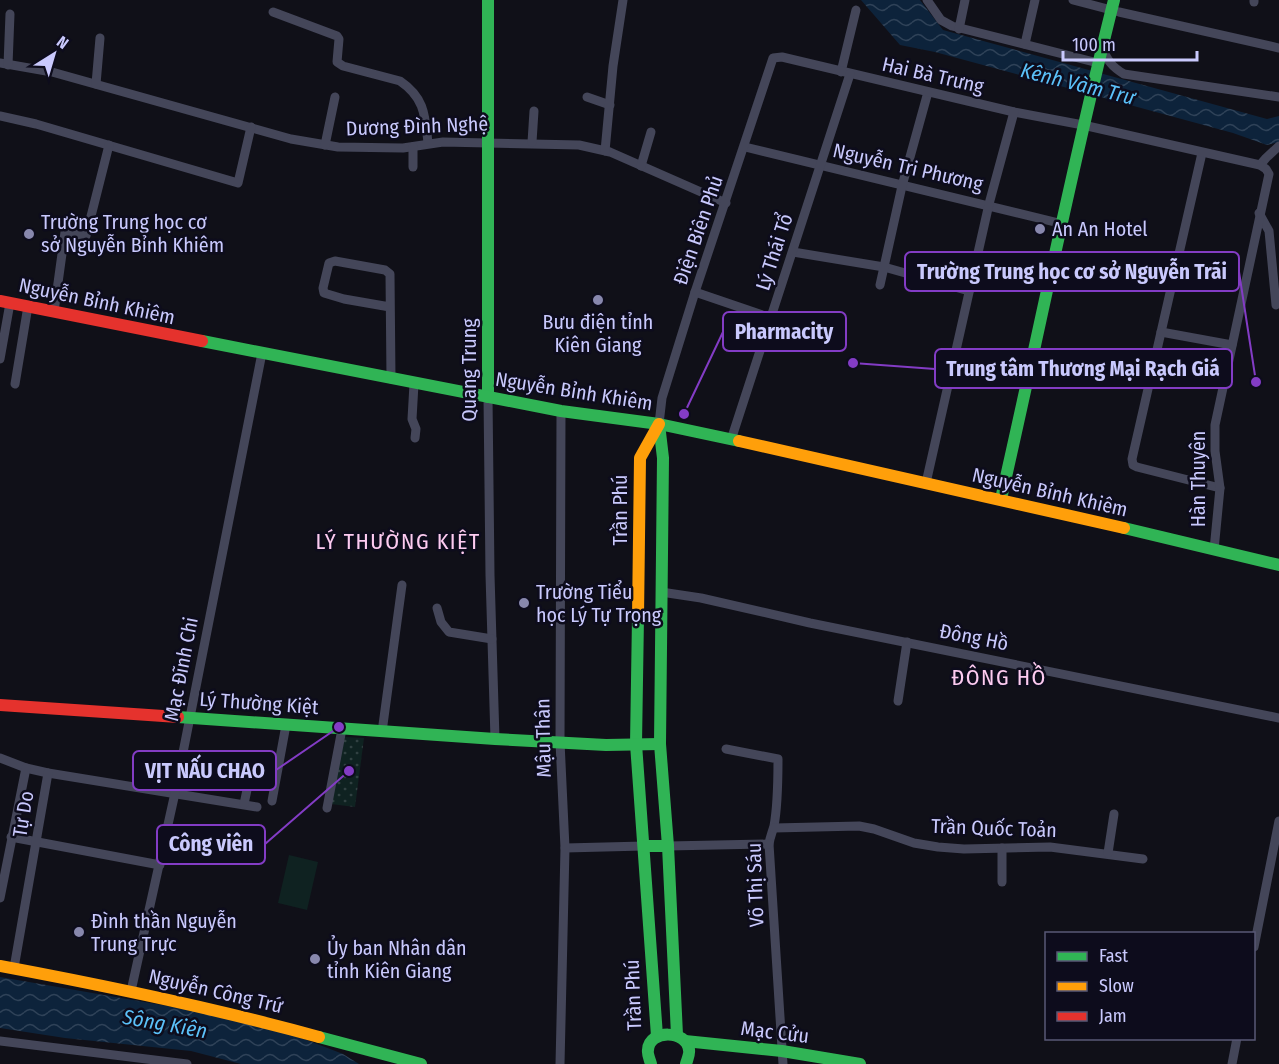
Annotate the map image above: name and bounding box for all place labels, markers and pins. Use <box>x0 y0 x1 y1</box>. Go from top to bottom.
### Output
place label: Trường Trung học cơ sở Nguyễn Bỉnh Khiêm <box>41 210 224 257</box>
place label: An An Hotel <box>1052 217 1148 241</box>
marker: An An Hotel <box>1033 222 1047 236</box>
marker: Trường Trung học cơ sở Nguyễn Bỉnh Khiêm <box>22 227 36 241</box>
callout: Trường Trung học cơ sở Nguyễn Trãi <box>905 252 1239 291</box>
marker: Bưu điện tỉnh Kiên Giang <box>591 293 605 307</box>
place label: Bưu điện tỉnh Kiên Giang <box>543 310 653 357</box>
callout: Pharmacity <box>723 312 846 351</box>
callout: Trung tâm Thương Mại Rạch Giá <box>935 349 1232 388</box>
place label: Trường Tiểu học Lý Tự Trọng <box>536 580 662 627</box>
marker: Trường Tiểu học Lý Tự Trọng <box>517 596 531 610</box>
callout: VỊT NẤU CHAO <box>133 751 276 790</box>
callout: Công viên <box>157 825 265 864</box>
place label: Đình thần Nguyễn Trung Trực <box>91 909 237 956</box>
marker: Đình thần Nguyễn Trung Trực <box>72 925 86 939</box>
place label: Ủy ban Nhân dân tỉnh Kiên Giang <box>327 935 467 983</box>
marker: Ủy ban Nhân dân tỉnh Kiên Giang <box>308 952 322 966</box>

